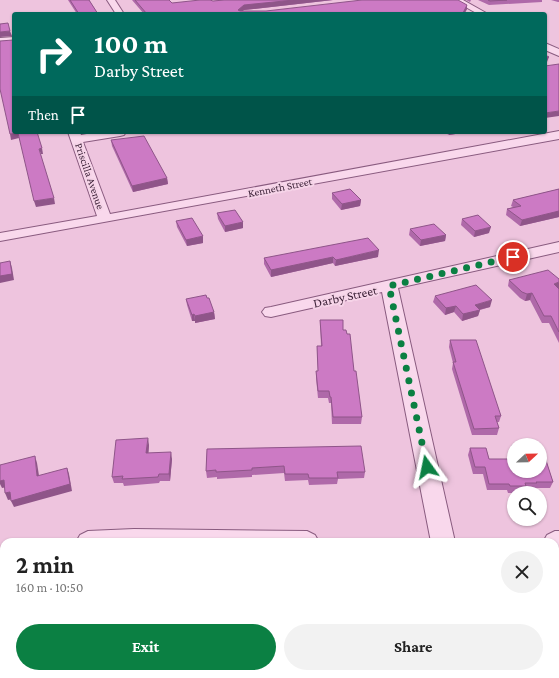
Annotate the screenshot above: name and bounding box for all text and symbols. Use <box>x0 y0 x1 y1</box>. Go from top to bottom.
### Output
icon: right <box>28 28 80 80</box>
text: 100 m <box>94 28 168 59</box>
text: Darby Street <box>94 61 184 81</box>
icon: arrive <box>67 104 89 126</box>
text: Then <box>28 107 59 123</box>
street label: Priscilla Avenue <box>73 141 107 211</box>
street label: Kenneth Street <box>247 175 313 199</box>
pin <box>496 240 530 274</box>
icon: arrive <box>502 246 524 268</box>
street label: Darby Street <box>312 282 379 311</box>
north arrow <box>507 438 547 478</box>
map controls <box>507 438 547 526</box>
position arrow <box>406 446 448 488</box>
button: search <box>507 486 547 526</box>
text: 2 min <box>16 551 74 578</box>
button: close <box>501 551 543 593</box>
text: 160 m · 10:50 <box>16 580 83 595</box>
button: Exit <box>16 624 276 670</box>
button: Share <box>284 624 543 670</box>

